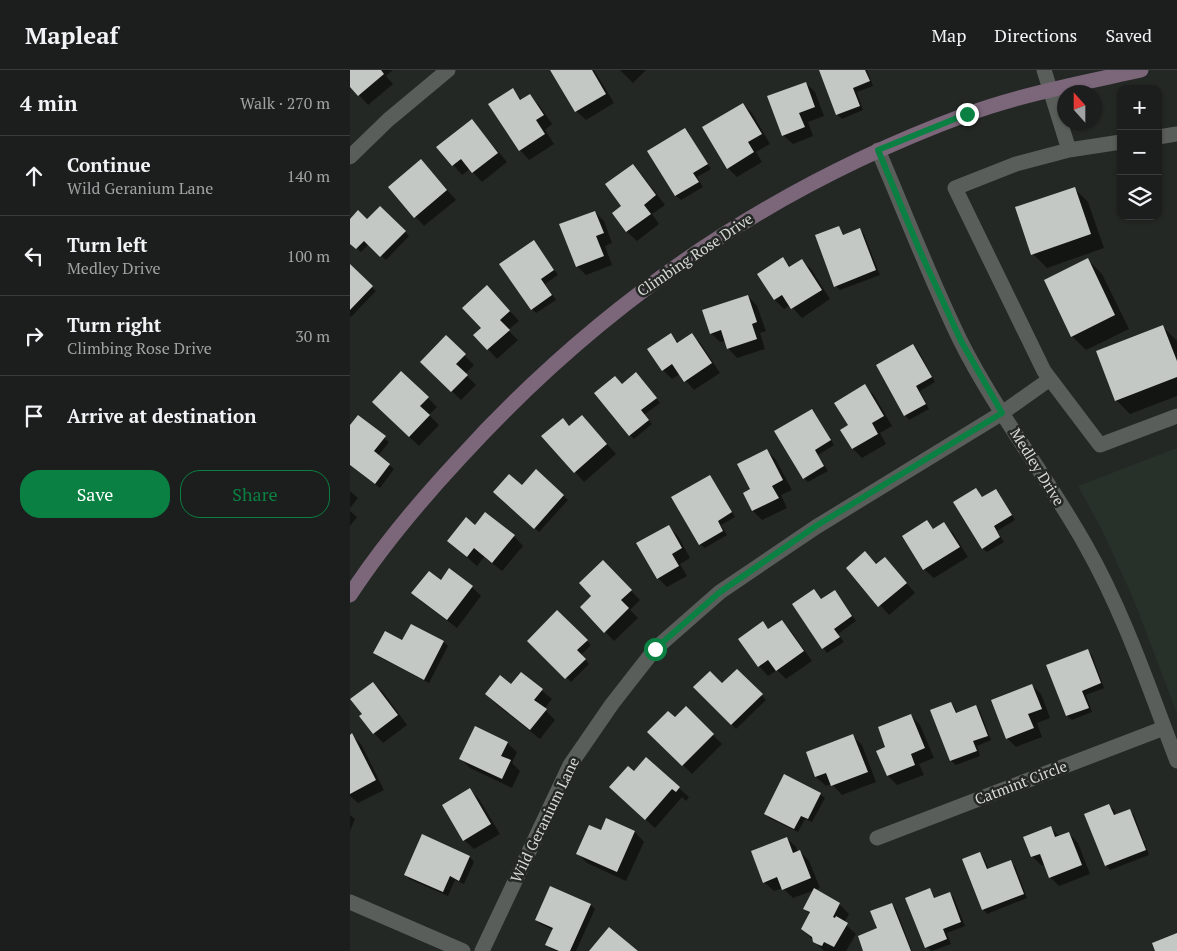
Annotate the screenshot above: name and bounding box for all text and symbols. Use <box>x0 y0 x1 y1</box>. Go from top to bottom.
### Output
text: Mapleaf <box>25 19 118 51</box>
text: Map <box>931 23 966 47</box>
text: Directions <box>994 23 1077 47</box>
text: Saved <box>1105 23 1152 47</box>
north arrow <box>1057 85 1102 130</box>
map controls <box>1117 85 1162 220</box>
button: + <box>1117 85 1162 130</box>
text: 4 min <box>20 89 77 117</box>
text: Walk · 270 m <box>240 92 330 114</box>
route end <box>956 103 979 126</box>
button: − <box>1117 130 1162 175</box>
text: Continue <box>67 152 151 177</box>
icon: ahead <box>20 162 48 190</box>
text: 140 m <box>287 165 330 187</box>
button: layers <box>1117 175 1162 220</box>
text: Wild Geranium Lane <box>67 177 213 199</box>
street label: Climbing Rose Drive <box>633 208 756 300</box>
text: Turn left <box>67 232 148 257</box>
icon: left <box>20 242 48 270</box>
text: 100 m <box>287 245 330 267</box>
text: Medley Drive <box>67 257 161 279</box>
text: Turn right <box>67 312 161 337</box>
icon: right <box>20 322 48 350</box>
text: 30 m <box>295 325 330 347</box>
text: Climbing Rose Drive <box>67 337 212 359</box>
icon: arrive <box>20 402 48 430</box>
text: Arrive at destination <box>67 403 256 428</box>
street label: Medley Drive <box>1006 424 1070 509</box>
button: Save <box>20 470 170 518</box>
button: Share <box>180 470 330 518</box>
route start <box>644 638 667 661</box>
street label: Wild Geranium Lane <box>505 754 583 886</box>
street label: Catmint Circle <box>972 755 1070 809</box>

